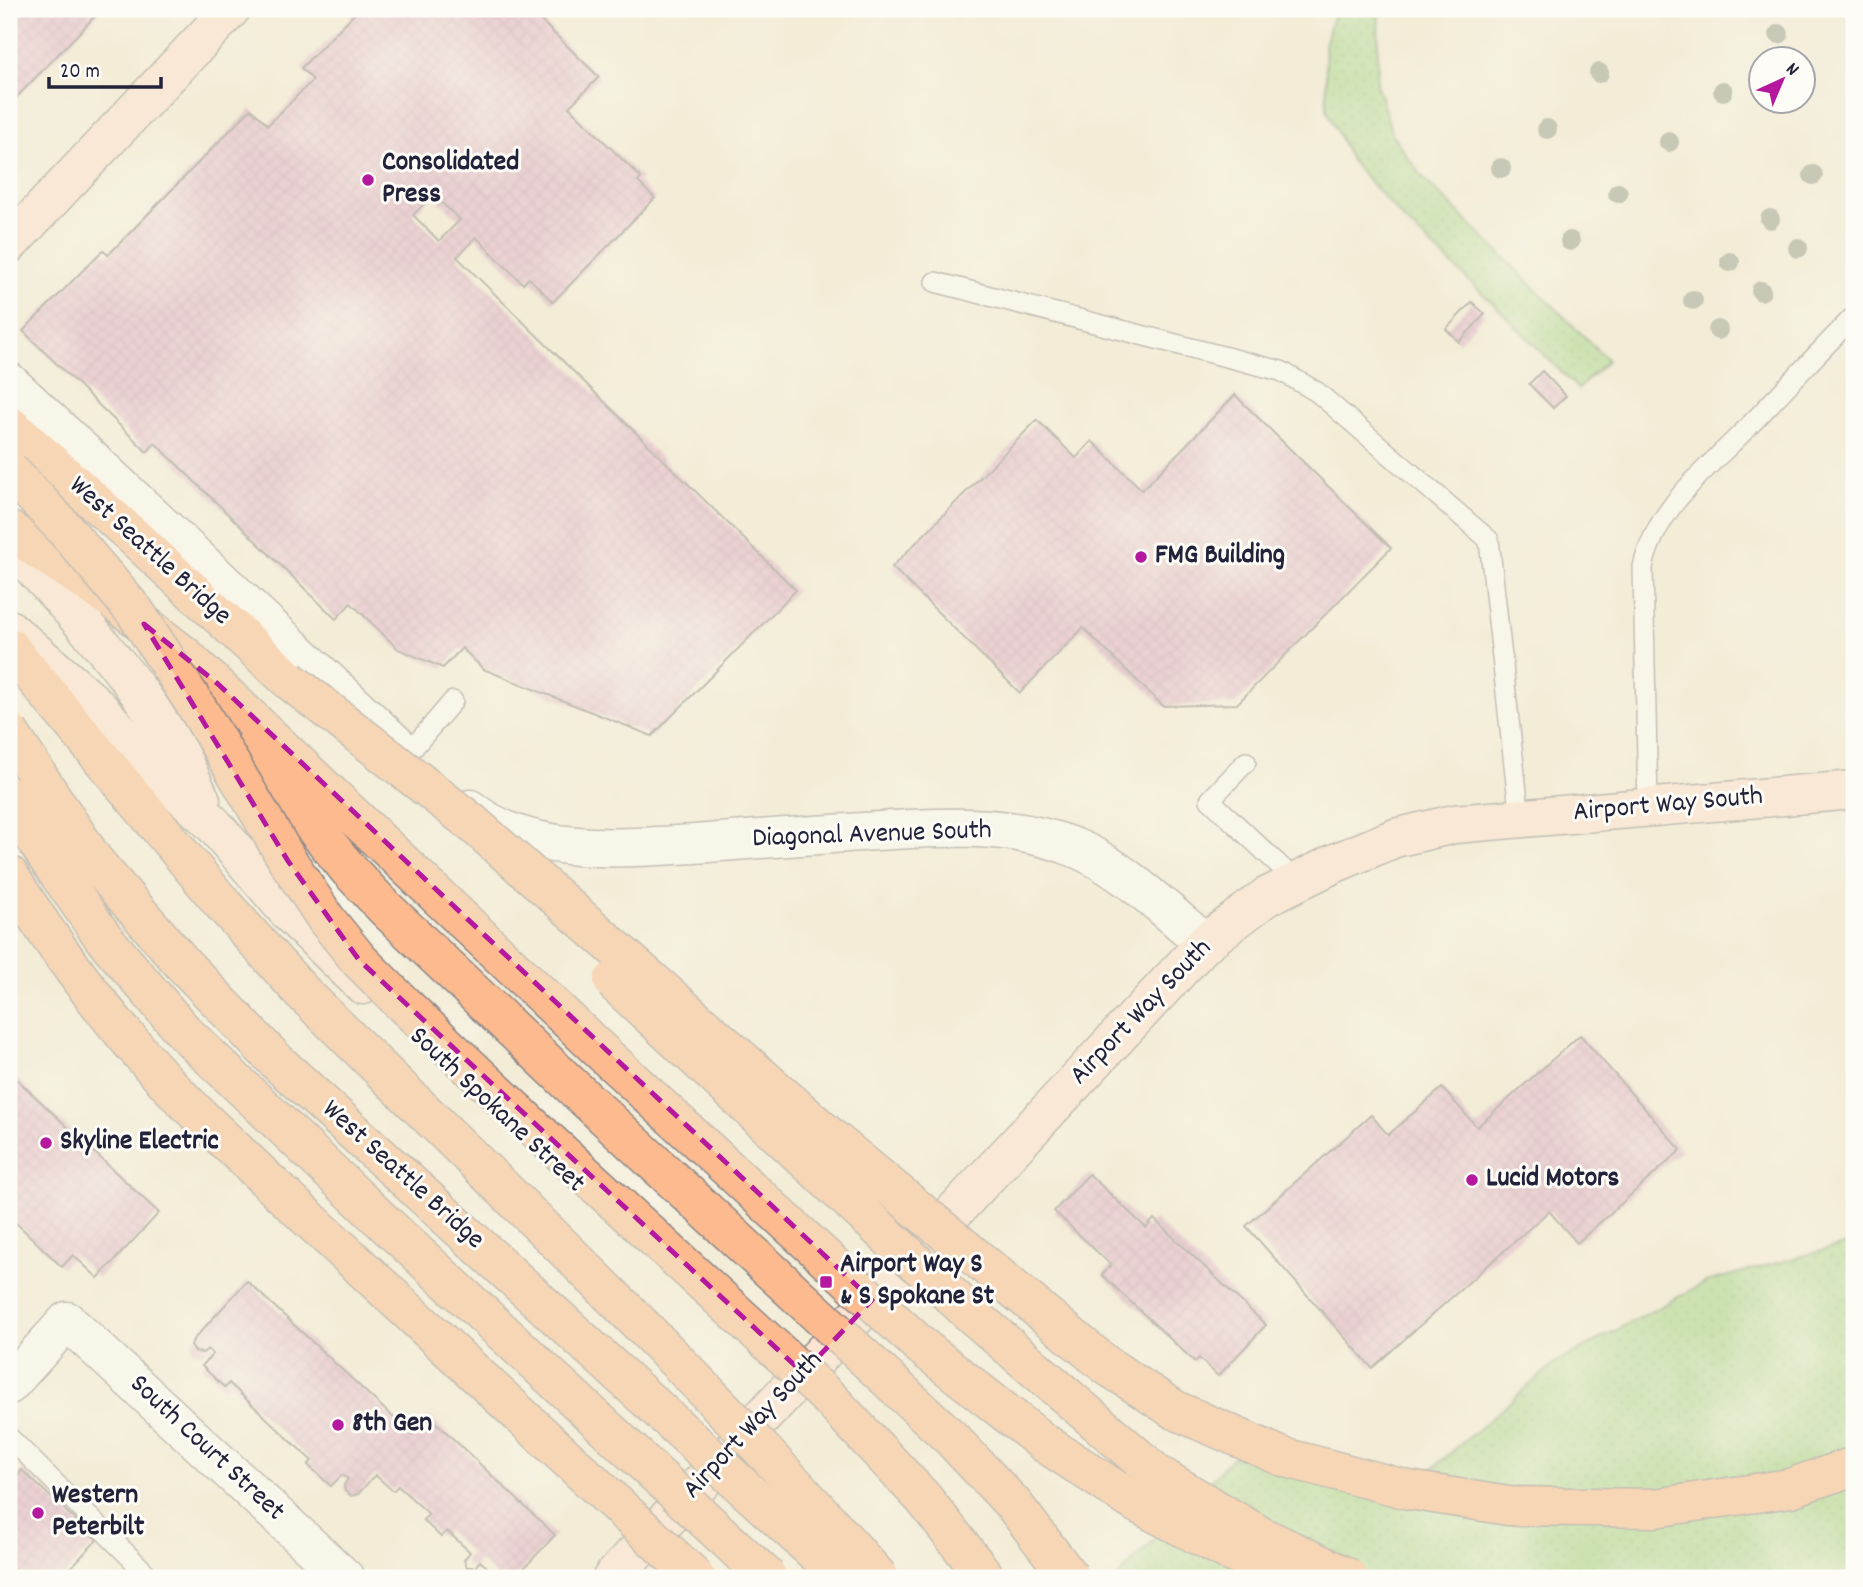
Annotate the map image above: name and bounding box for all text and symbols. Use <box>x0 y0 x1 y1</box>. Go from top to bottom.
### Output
scale bar <box>49 46 161 90</box>
north arrow <box>1748 46 1818 116</box>
text: N <box>1779 57 1804 83</box>
text: 20 m <box>60 58 100 88</box>
place label: Consolidated Press <box>382 144 519 216</box>
marker: Consolidated Press <box>360 172 376 188</box>
street label: West Seattle Bridge <box>59 468 239 636</box>
place label: FMG Building <box>1155 537 1285 577</box>
marker: FMG Building <box>1133 549 1149 565</box>
street label: Airport Way South <box>1571 778 1765 834</box>
street label: Diagonal Avenue South <box>752 812 992 860</box>
street label: Airport Way South <box>1062 931 1222 1095</box>
street label: South Spokane Street <box>399 1018 593 1204</box>
street label: West Seattle Bridge <box>312 1092 492 1260</box>
place label: Skyline Electric <box>60 1123 219 1163</box>
marker: Skyline Electric <box>38 1135 54 1151</box>
place label: Lucid Motors <box>1486 1160 1619 1200</box>
marker: Lucid Motors <box>1464 1172 1480 1188</box>
place label: Airport Way S & S Spokane St <box>840 1246 995 1318</box>
marker: Airport Way S & S Spokane St <box>818 1274 834 1290</box>
street label: Airport Way South <box>674 1343 834 1509</box>
street label: South Court Street <box>119 1366 293 1532</box>
place label: 8th Gen <box>352 1405 432 1445</box>
marker: 8th Gen <box>330 1417 346 1433</box>
place label: Western Peterbilt <box>52 1477 145 1549</box>
marker: Western Peterbilt <box>30 1505 46 1521</box>

